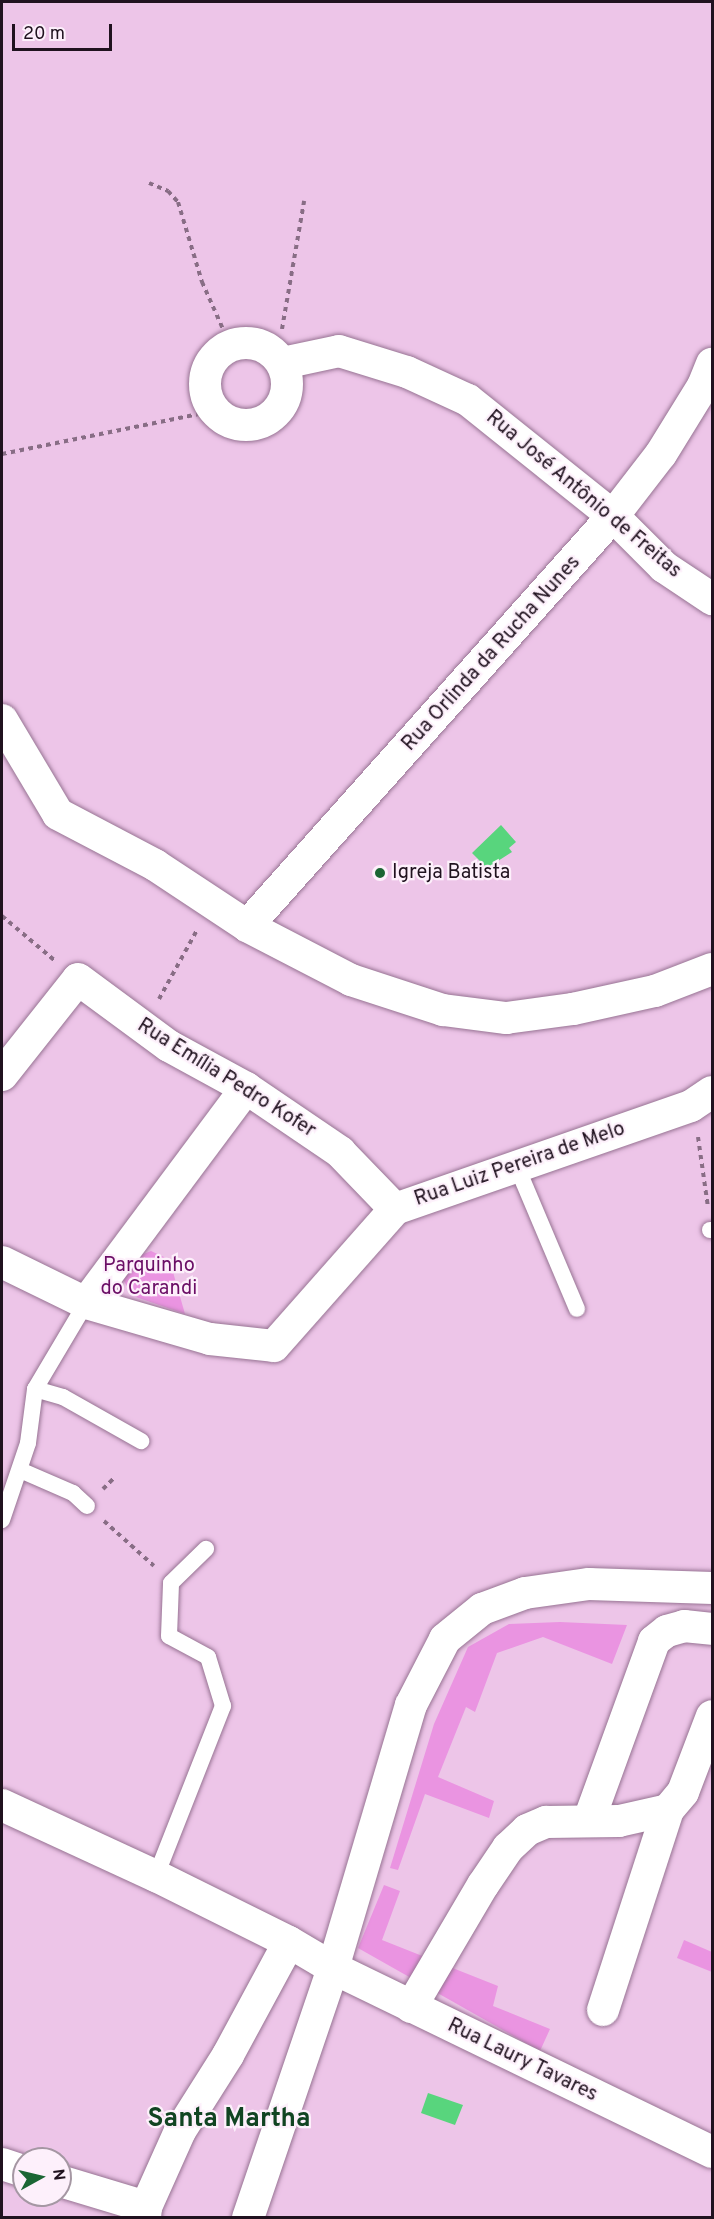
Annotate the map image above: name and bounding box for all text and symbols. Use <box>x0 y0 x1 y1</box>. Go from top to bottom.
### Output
scale bar <box>15 12 116 50</box>
text: 20 m <box>23 23 65 46</box>
street label: Rua José Antônio de Freitas <box>480 406 686 584</box>
street label: Rua Orlinda da Rucha Nunes <box>398 551 586 757</box>
place label: Igreja Batista <box>392 861 510 885</box>
marker: Igreja Batista <box>373 866 387 880</box>
street label: Rua Emília Pedro Kofer <box>132 1014 320 1144</box>
street label: Rua Luiz Pereira de Melo <box>411 1118 629 1212</box>
park label: Parquinho do Carandi <box>101 1254 197 1301</box>
street label: Rua Laury Tavares <box>443 2014 601 2108</box>
district label: Santa Martha <box>148 2104 310 2136</box>
north arrow <box>12 2147 72 2207</box>
text: N <box>47 2168 69 2182</box>

